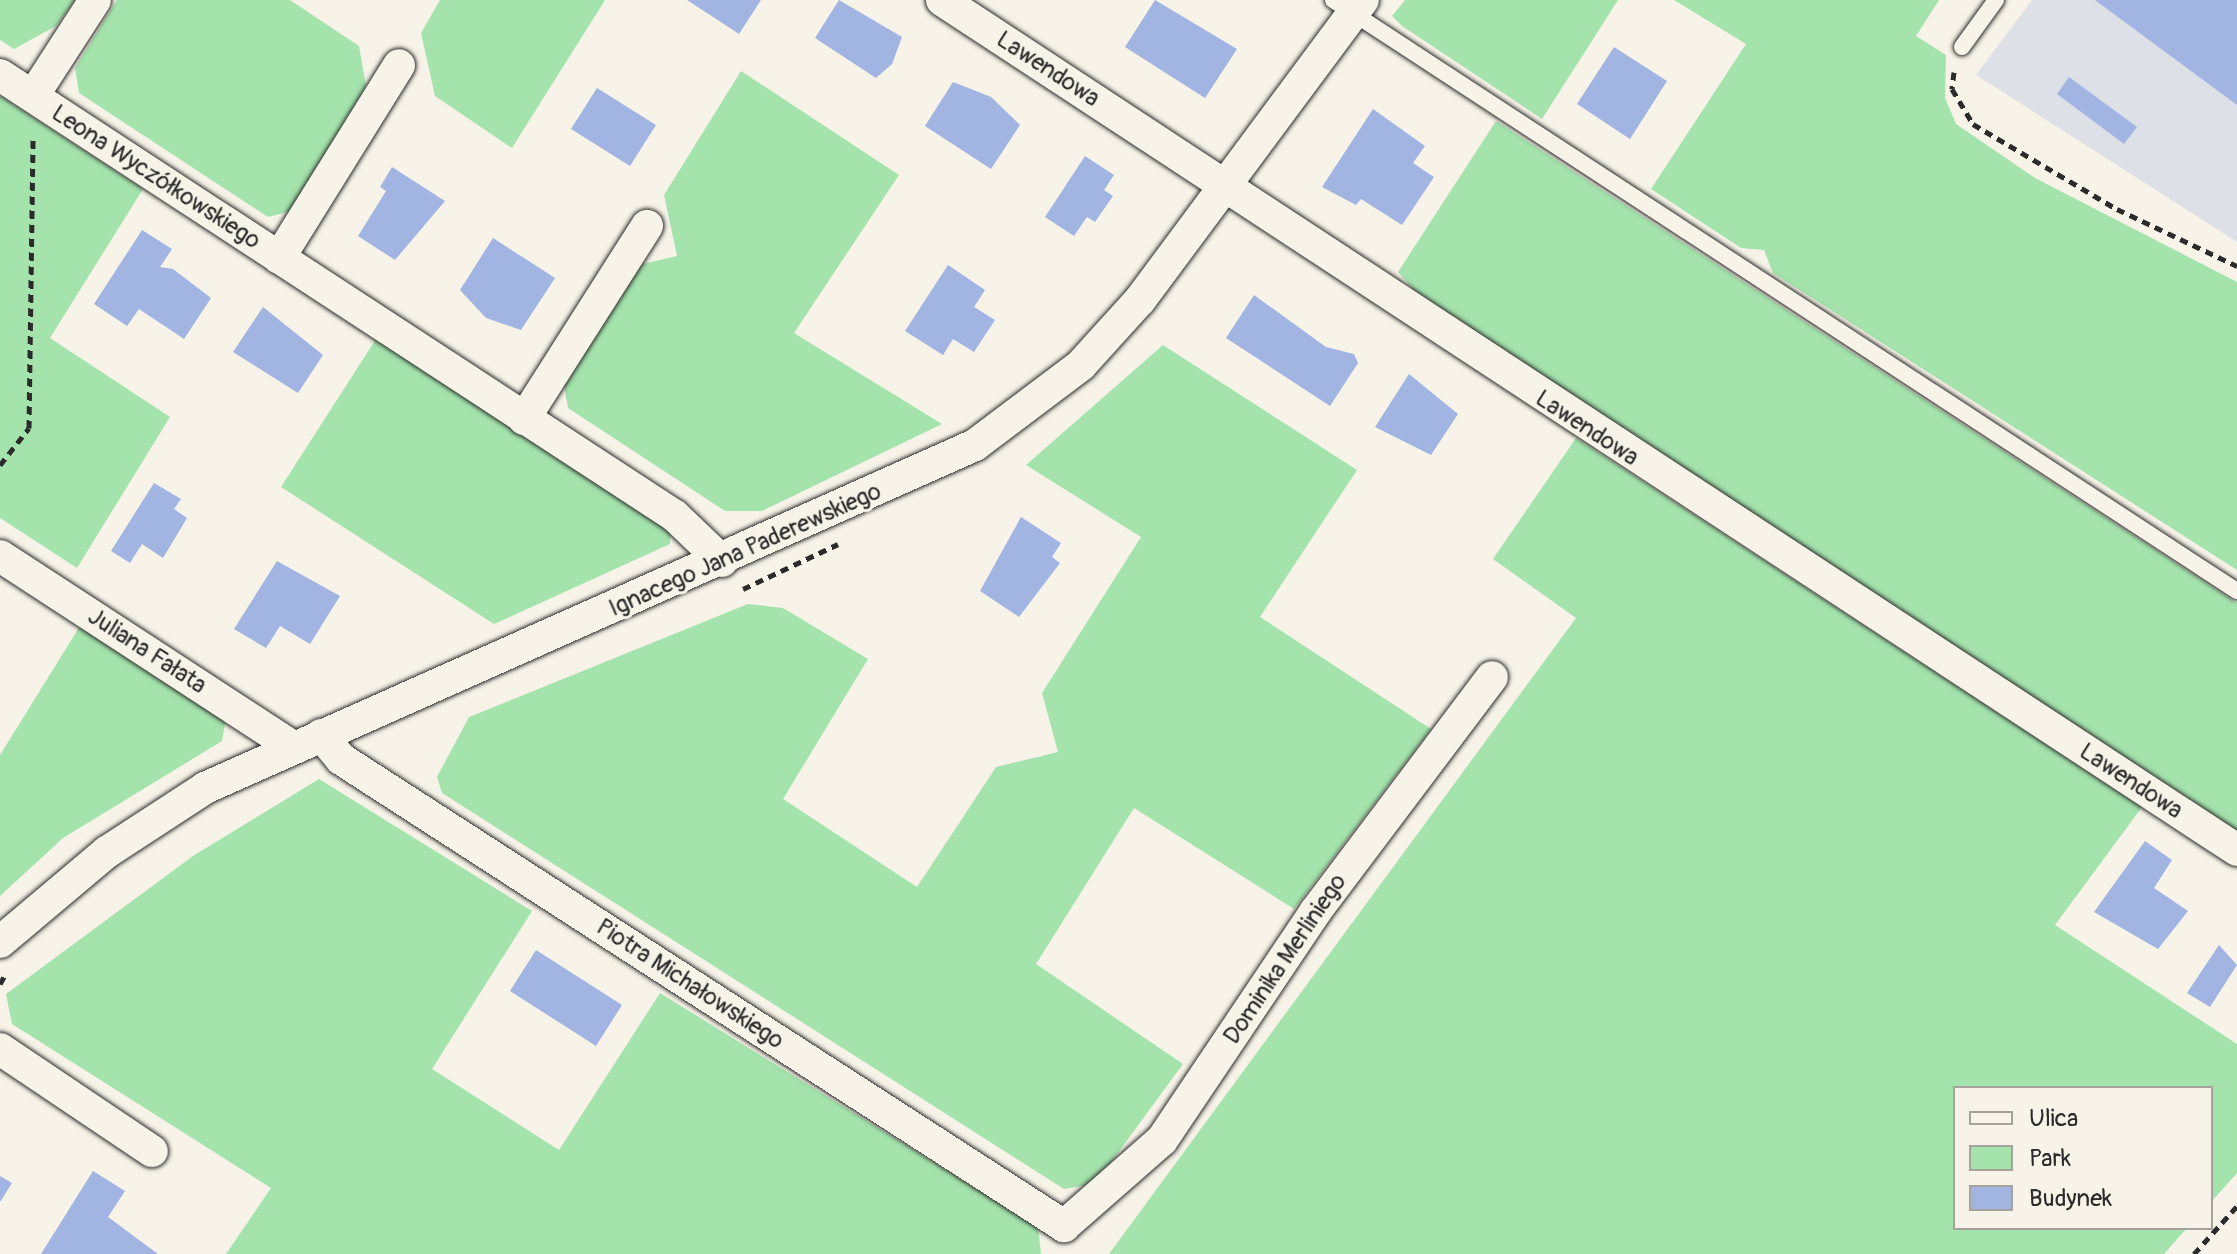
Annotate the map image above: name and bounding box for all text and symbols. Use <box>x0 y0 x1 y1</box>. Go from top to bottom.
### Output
street label: Lawendowa <box>991 25 1105 113</box>
street label: Leona Wyczółkowskiego <box>46 99 266 255</box>
street label: Lawendowa <box>1530 384 1644 472</box>
street label: Ignacego Jana Paderewskiego <box>604 477 886 623</box>
street label: Juliana Fałata <box>82 602 212 700</box>
street label: Lawendowa <box>2074 737 2188 825</box>
street label: Dominika Merliniego <box>1217 869 1353 1049</box>
street label: Piotra Michałowskiego <box>591 913 789 1055</box>
legend <box>1953 1086 2213 1230</box>
text: Ulica <box>2029 1104 2078 1133</box>
text: Park <box>2029 1144 2071 1173</box>
text: Budynek <box>2029 1184 2112 1213</box>

